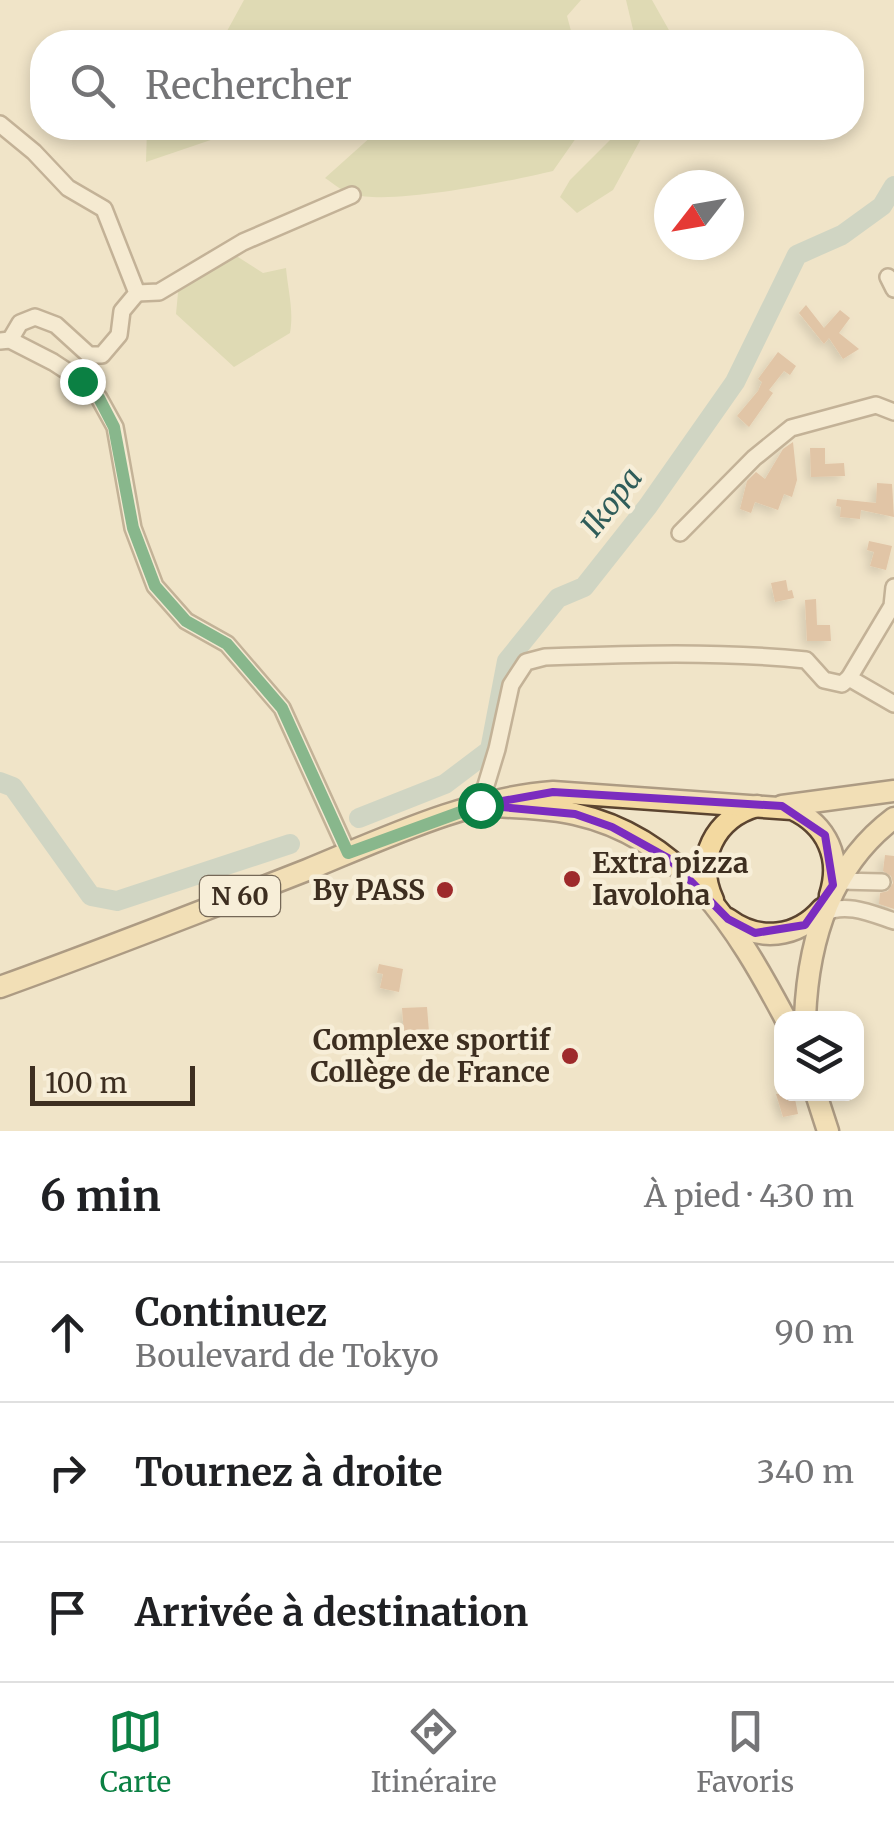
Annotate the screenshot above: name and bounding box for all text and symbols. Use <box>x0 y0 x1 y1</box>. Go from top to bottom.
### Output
search box <box>30 30 864 140</box>
icon: search <box>65 58 120 113</box>
text: Rechercher <box>145 62 352 109</box>
north arrow <box>654 170 744 260</box>
route end <box>60 359 106 405</box>
water label: Ikopa <box>572 459 650 544</box>
route start <box>458 783 504 829</box>
place label: Extra pizza Iavoloha <box>592 845 749 913</box>
marker: Extra pizza Iavoloha <box>561 868 583 890</box>
place label: By PASS <box>312 872 425 908</box>
road number: N 60 <box>200 876 280 916</box>
marker: By PASS <box>434 879 456 901</box>
map controls <box>774 1011 864 1101</box>
button: layers <box>774 1011 864 1101</box>
place label: Complexe sportif Collège de France <box>310 1022 552 1090</box>
marker: Complexe sportif Collège de France <box>559 1045 581 1067</box>
scale bar <box>30 1061 195 1106</box>
text: 100 m <box>45 1065 127 1101</box>
text: 6 min <box>40 1170 161 1222</box>
text: À pied · 430 m <box>644 1176 854 1216</box>
text: Continuez <box>135 1289 327 1336</box>
icon: ahead <box>40 1305 95 1360</box>
text: 90 m <box>775 1312 854 1352</box>
text: Boulevard de Tokyo <box>135 1336 439 1376</box>
icon: right <box>40 1445 95 1500</box>
text: Tournez à droite <box>135 1449 443 1496</box>
text: 340 m <box>757 1452 854 1492</box>
icon: arrive <box>40 1585 95 1640</box>
text: Arrivée à destination <box>135 1589 528 1636</box>
tab: Carte <box>100 1704 171 1800</box>
tab: Itinéraire <box>371 1704 497 1800</box>
tab: Favoris <box>696 1704 794 1800</box>

